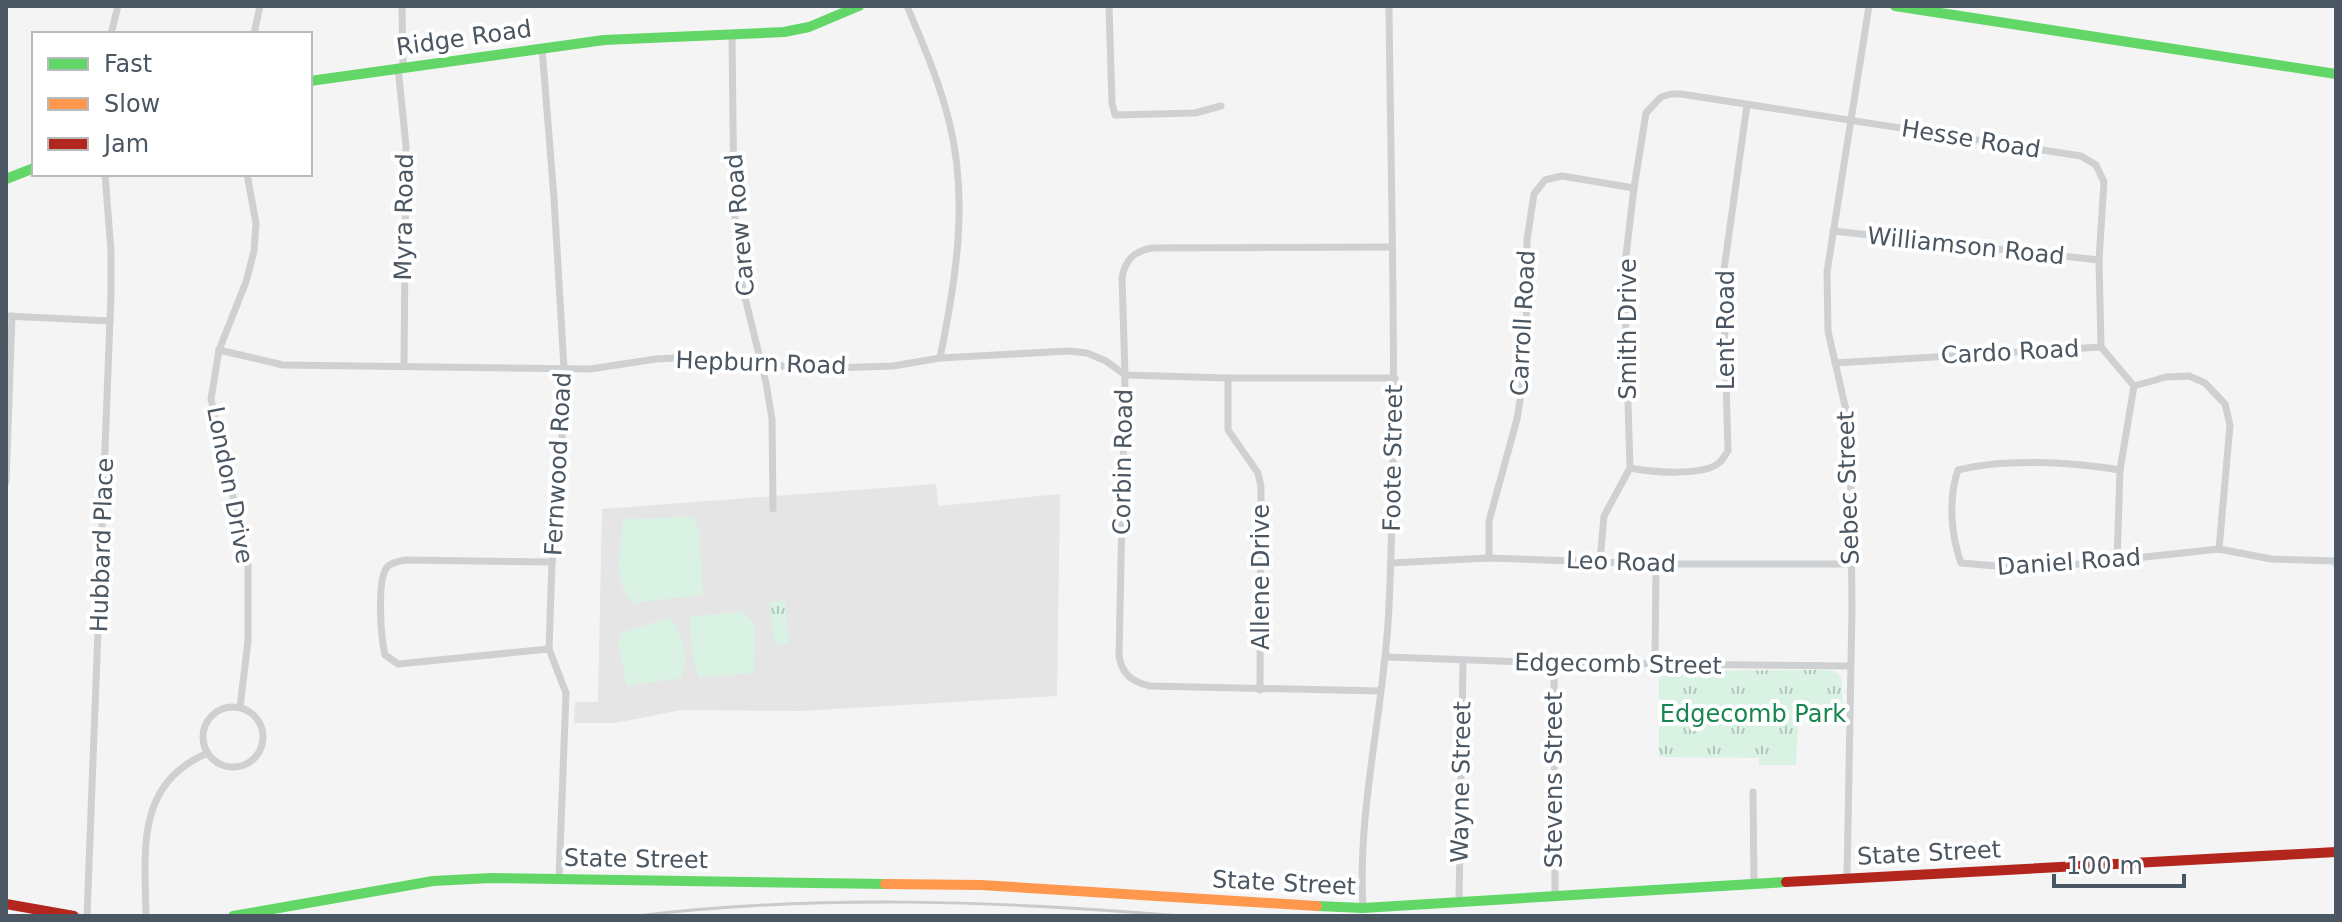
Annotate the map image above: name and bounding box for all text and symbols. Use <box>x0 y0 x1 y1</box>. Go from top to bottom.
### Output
street label: Ridge Road <box>394 15 534 61</box>
legend <box>32 32 312 176</box>
text: Fast <box>104 50 152 78</box>
text: Slow <box>104 90 160 118</box>
street label: Hesse Road <box>1899 114 2043 164</box>
text: Jam <box>102 130 149 158</box>
street label: Myra Road <box>389 153 419 281</box>
street label: Carew Road <box>720 153 760 297</box>
street label: Williamson Road <box>1866 222 2066 270</box>
street label: Carroll Road <box>1505 249 1541 397</box>
street label: Smith Drive <box>1614 258 1642 400</box>
street label: Lent Road <box>1712 270 1740 390</box>
street label: Cardo Road <box>1940 334 2080 370</box>
street label: Hepburn Road <box>675 346 847 380</box>
street label: Fernwood Road <box>539 371 577 557</box>
street label: Foote Street <box>1378 384 1408 532</box>
street label: Corbin Road <box>1108 389 1138 535</box>
street label: London Drive <box>201 404 259 566</box>
street label: Sebec Street <box>1831 411 1865 565</box>
street label: Hubbard Place <box>85 457 119 633</box>
street label: Allene Drive <box>1247 504 1275 650</box>
street label: Daniel Road <box>1996 543 2142 581</box>
street label: Leo Road <box>1565 546 1677 578</box>
street label: Edgecomb Street <box>1514 648 1722 680</box>
street label: Stevens Street <box>1540 692 1568 868</box>
park label: Edgecomb Park <box>1660 700 1846 728</box>
street label: Wayne Street <box>1446 701 1476 863</box>
street label: State Street <box>1856 835 2002 871</box>
scale bar <box>2054 838 2184 888</box>
street label: State Street <box>564 844 708 874</box>
text: 100 m <box>2066 852 2143 880</box>
street label: State Street <box>1211 865 1357 901</box>

